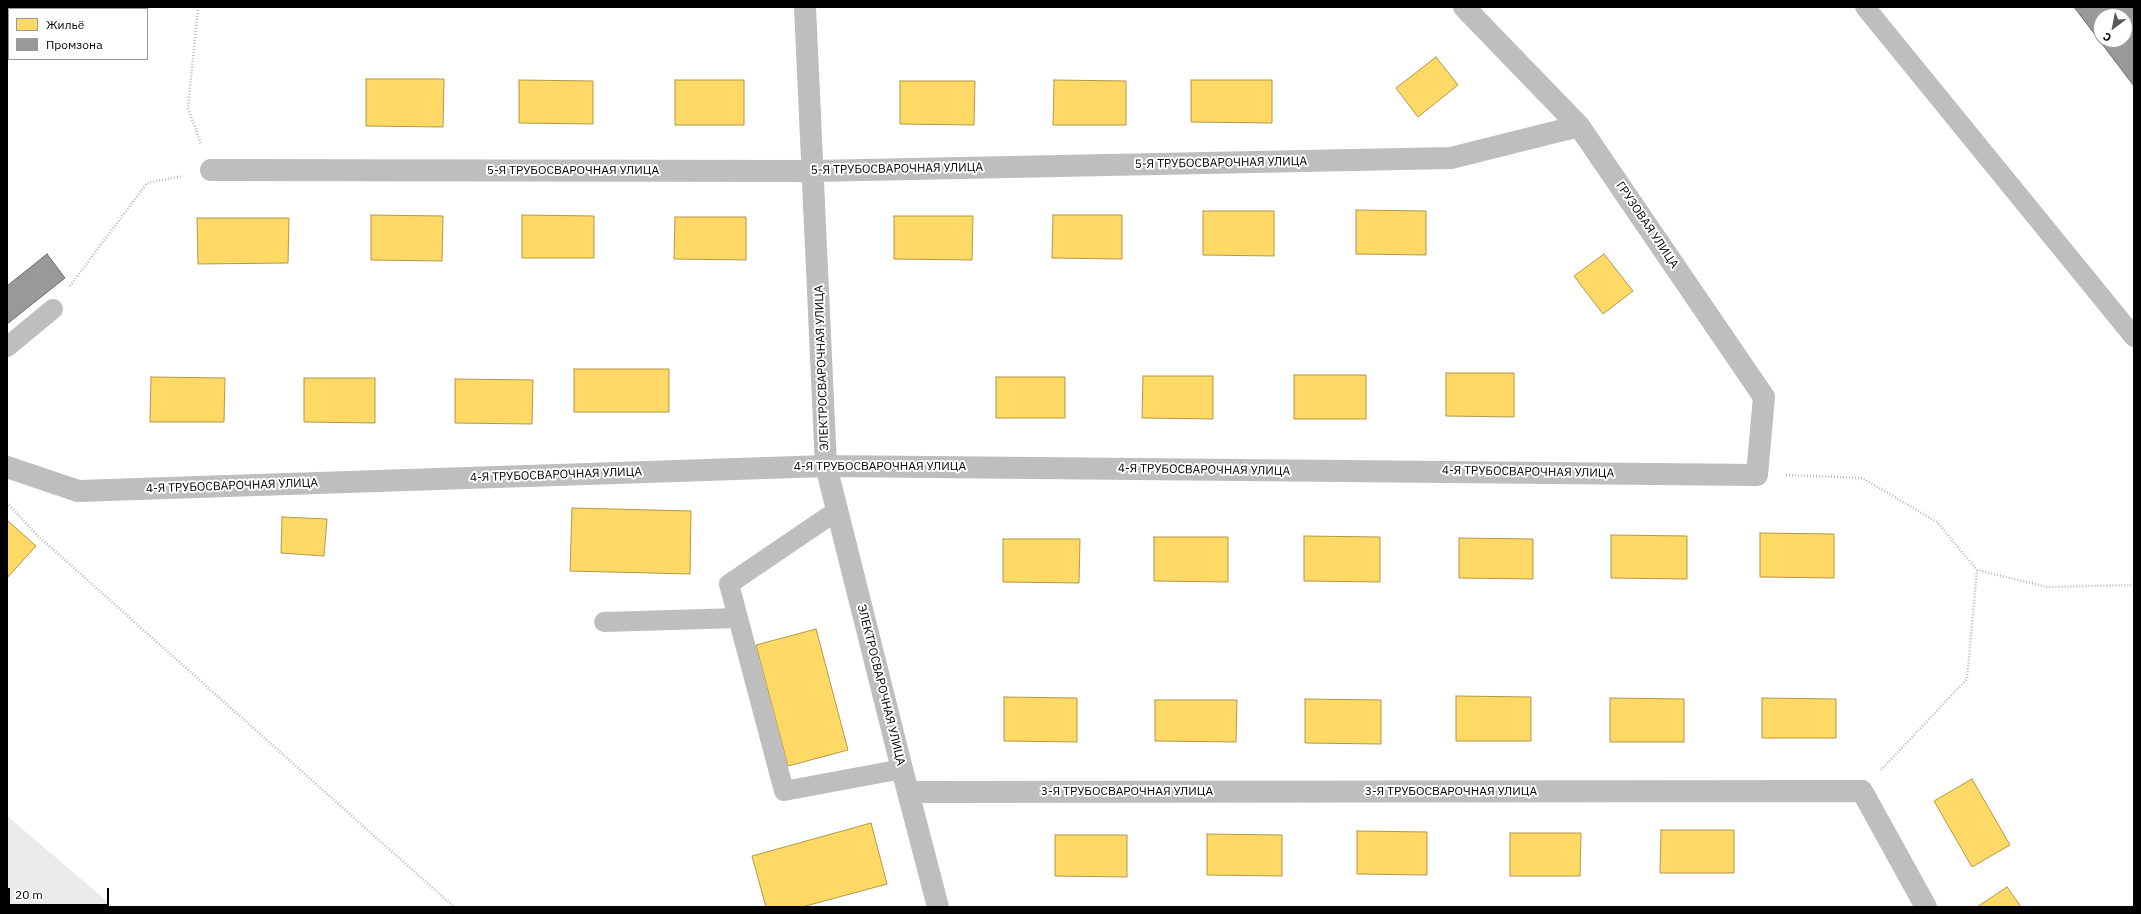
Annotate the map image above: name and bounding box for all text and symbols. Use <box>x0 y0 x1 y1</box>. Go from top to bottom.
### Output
legend <box>8 8 148 60</box>
north arrow <box>2093 8 2133 48</box>
text: Жильё <box>46 17 84 32</box>
text: С <box>2100 29 2114 45</box>
text: Промзона <box>46 37 103 52</box>
street label: 5-Я ТРУБОСВАРОЧНАЯ УЛИЦА <box>1135 154 1307 172</box>
street label: 5-Я ТРУБОСВАРОЧНАЯ УЛИЦА <box>811 160 983 178</box>
street label: 5-Я ТРУБОСВАРОЧНАЯ УЛИЦА <box>487 164 659 178</box>
street label: ГРУЗОВАЯ УЛИЦА <box>1613 179 1681 271</box>
street label: ЭЛЕКТРОСВАРОЧНАЯ УЛИЦА <box>812 285 832 451</box>
street label: 4-Я ТРУБОСВАРОЧНАЯ УЛИЦА <box>794 460 966 474</box>
street label: 4-Я ТРУБОСВАРОЧНАЯ УЛИЦА <box>1118 461 1290 479</box>
street label: 4-Я ТРУБОСВАРОЧНАЯ УЛИЦА <box>1442 463 1614 481</box>
street label: 4-Я ТРУБОСВАРОЧНАЯ УЛИЦА <box>470 465 642 485</box>
street label: 4-Я ТРУБОСВАРОЧНАЯ УЛИЦА <box>146 476 318 496</box>
street label: ЭЛЕКТРОСВАРОЧНАЯ УЛИЦА <box>854 603 908 767</box>
street label: 3-Я ТРУБОСВАРОЧНАЯ УЛИЦА <box>1041 785 1213 799</box>
street label: 3-Я ТРУБОСВАРОЧНАЯ УЛИЦА <box>1365 785 1537 799</box>
scale bar <box>10 880 111 906</box>
text: 20 m <box>15 887 43 902</box>

